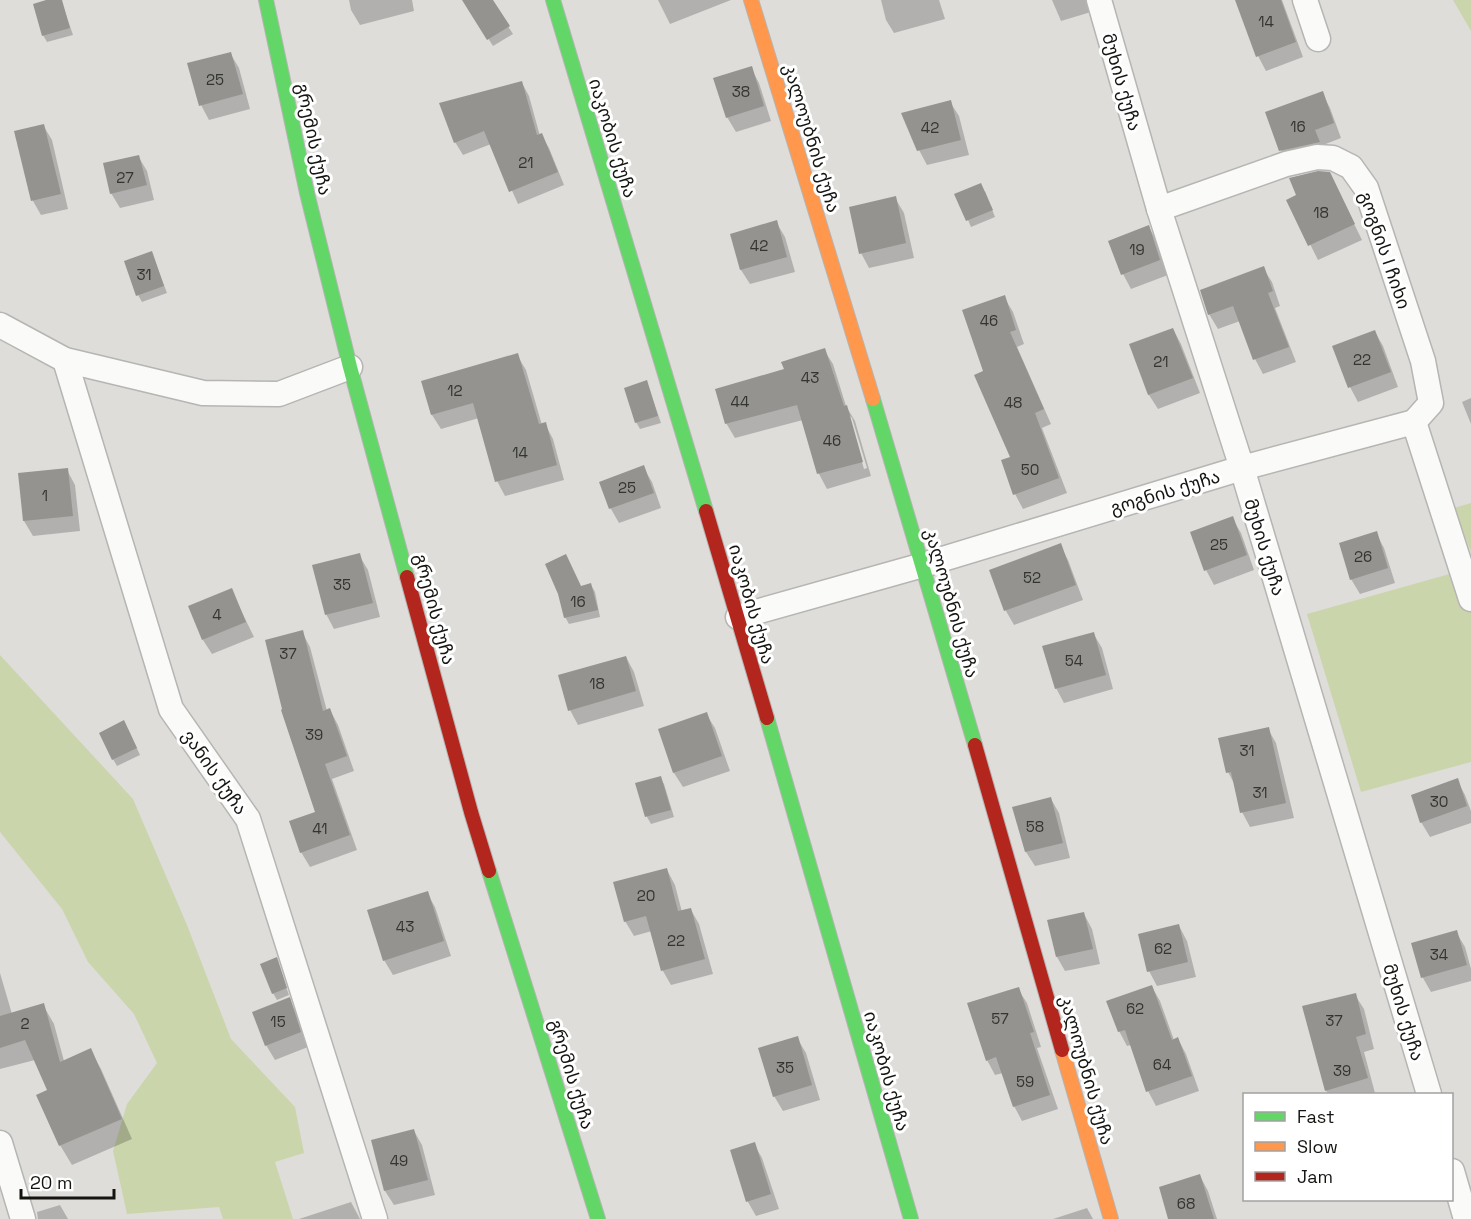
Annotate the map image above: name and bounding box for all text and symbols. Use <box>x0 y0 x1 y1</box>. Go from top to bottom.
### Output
house number: 14 <box>1258 12 1274 31</box>
street label: მუხის ქუჩა <box>1097 31 1147 133</box>
street label: კალოუბნის ქუჩა <box>778 61 846 215</box>
house number: 25 <box>206 70 224 89</box>
street label: იაკობის ქუჩა <box>584 75 642 201</box>
street label: გრემის ქუჩა <box>291 81 337 197</box>
house number: 38 <box>732 82 750 101</box>
house number: 16 <box>1290 117 1306 136</box>
house number: 42 <box>921 118 939 137</box>
house number: 21 <box>518 153 534 172</box>
house number: 27 <box>116 168 134 187</box>
street label: გოგნის I ჩიხი <box>1354 188 1416 312</box>
house number: 18 <box>1313 203 1329 222</box>
house number: 42 <box>750 236 768 255</box>
house number: 19 <box>1129 240 1145 259</box>
house number: 31 <box>136 265 152 284</box>
house number: 46 <box>980 311 998 330</box>
house number: 22 <box>1353 350 1371 369</box>
house number: 21 <box>1153 352 1169 371</box>
house number: 43 <box>801 368 819 387</box>
house number: 12 <box>447 381 463 400</box>
house number: 44 <box>731 392 749 411</box>
house number: 48 <box>1004 393 1022 412</box>
house number: 46 <box>823 431 841 450</box>
house number: 14 <box>512 443 528 462</box>
house number: 50 <box>1021 460 1039 479</box>
street label: გოგნის ქუჩა <box>1107 464 1223 520</box>
house number: 25 <box>618 478 636 497</box>
house number: 1 <box>42 486 48 505</box>
street label: მუხის ქუჩა <box>1239 496 1291 598</box>
street label: კალოუბნის ქუჩა <box>920 526 984 680</box>
house number: 25 <box>1210 535 1228 554</box>
street label: იაკობის ქუჩა <box>724 541 780 667</box>
house number: 26 <box>1354 547 1372 566</box>
street label: გრემის ქუჩა <box>409 551 461 667</box>
house number: 52 <box>1023 568 1041 587</box>
house number: 35 <box>333 575 351 594</box>
house number: 16 <box>570 592 586 611</box>
house number: 4 <box>212 605 222 624</box>
house number: 37 <box>279 644 297 663</box>
house number: 54 <box>1065 651 1083 670</box>
house number: 18 <box>589 674 605 693</box>
street label: ვანის ქუჩა <box>177 725 253 819</box>
house number: 39 <box>305 725 323 744</box>
house number: 31 <box>1239 741 1255 760</box>
house number: 31 <box>1252 783 1268 802</box>
house number: 30 <box>1430 792 1448 811</box>
house number: 58 <box>1026 817 1044 836</box>
house number: 41 <box>312 819 328 838</box>
house number: 20 <box>637 886 655 905</box>
house number: 43 <box>396 917 414 936</box>
house number: 22 <box>667 931 685 950</box>
house number: 62 <box>1154 939 1172 958</box>
house number: 34 <box>1430 945 1448 964</box>
street label: მუხის ქუჩა <box>1378 961 1430 1063</box>
street label: კალოუბნის ქუჩა <box>1055 993 1119 1147</box>
house number: 62 <box>1126 999 1144 1018</box>
street label: იაკობის ქუჩა <box>859 1008 915 1134</box>
house number: 57 <box>991 1009 1009 1028</box>
house number: 37 <box>1325 1011 1343 1030</box>
house number: 15 <box>270 1012 286 1031</box>
house number: 2 <box>20 1014 30 1033</box>
street label: გრემის ქუჩა <box>544 1016 600 1132</box>
house number: 64 <box>1153 1055 1171 1074</box>
house number: 35 <box>776 1058 794 1077</box>
house number: 39 <box>1333 1061 1351 1080</box>
house number: 59 <box>1016 1072 1034 1091</box>
legend <box>1243 1093 1453 1201</box>
text: Fast <box>1297 1105 1334 1128</box>
text: Slow <box>1297 1135 1338 1158</box>
house number: 49 <box>390 1151 408 1170</box>
scale bar <box>21 1162 114 1200</box>
text: Jam <box>1297 1165 1333 1188</box>
text: 20 m <box>30 1171 73 1194</box>
house number: 68 <box>1177 1194 1195 1213</box>

